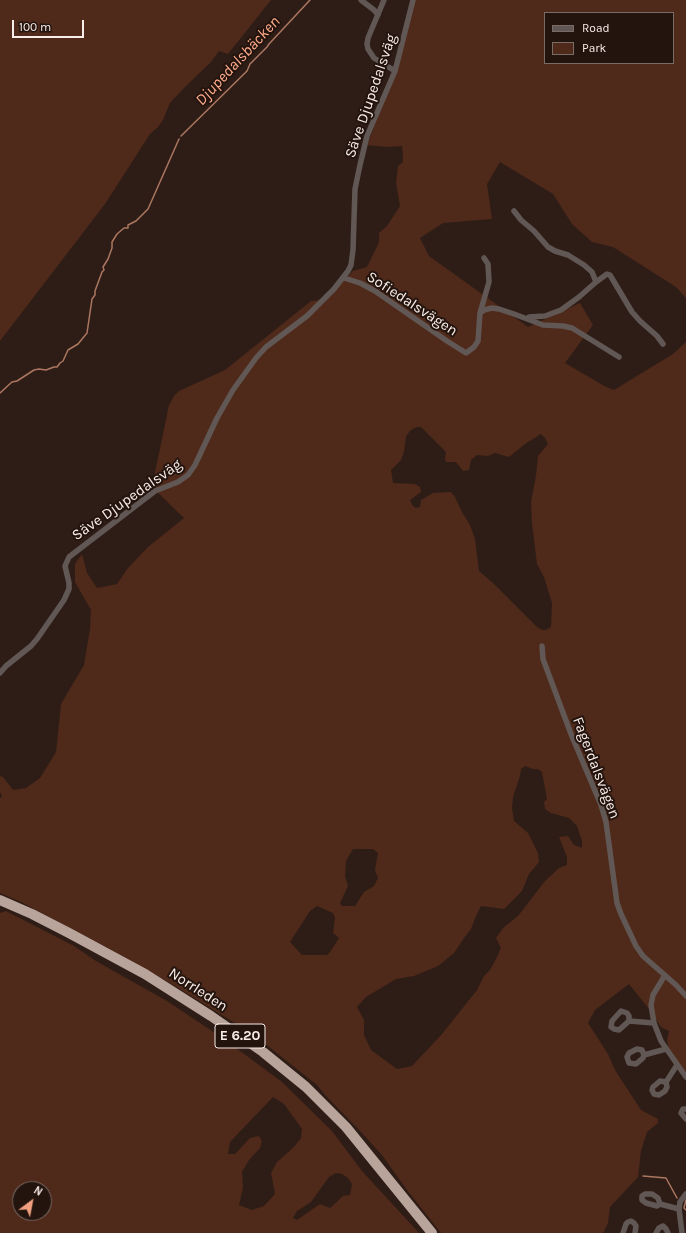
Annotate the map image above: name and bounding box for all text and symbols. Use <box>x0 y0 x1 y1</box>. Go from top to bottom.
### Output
scale bar <box>14 12 86 38</box>
water label: Djupedalsbäcken <box>192 12 284 110</box>
legend <box>544 12 674 64</box>
text: 100 m <box>19 20 51 34</box>
text: Road <box>582 21 610 35</box>
street label: Säve Djupedalsväg <box>341 32 401 160</box>
text: Park <box>582 41 606 55</box>
street label: Sofiedalsvägen <box>363 268 461 340</box>
street label: Säve Djupedalsväg <box>69 455 185 545</box>
street label: Fagerdalsvägen <box>568 715 624 821</box>
street label: Norrleden <box>165 964 231 1016</box>
road number: E 6.20 <box>215 1024 265 1048</box>
north arrow <box>12 1181 52 1221</box>
text: N <box>31 1184 45 1199</box>

